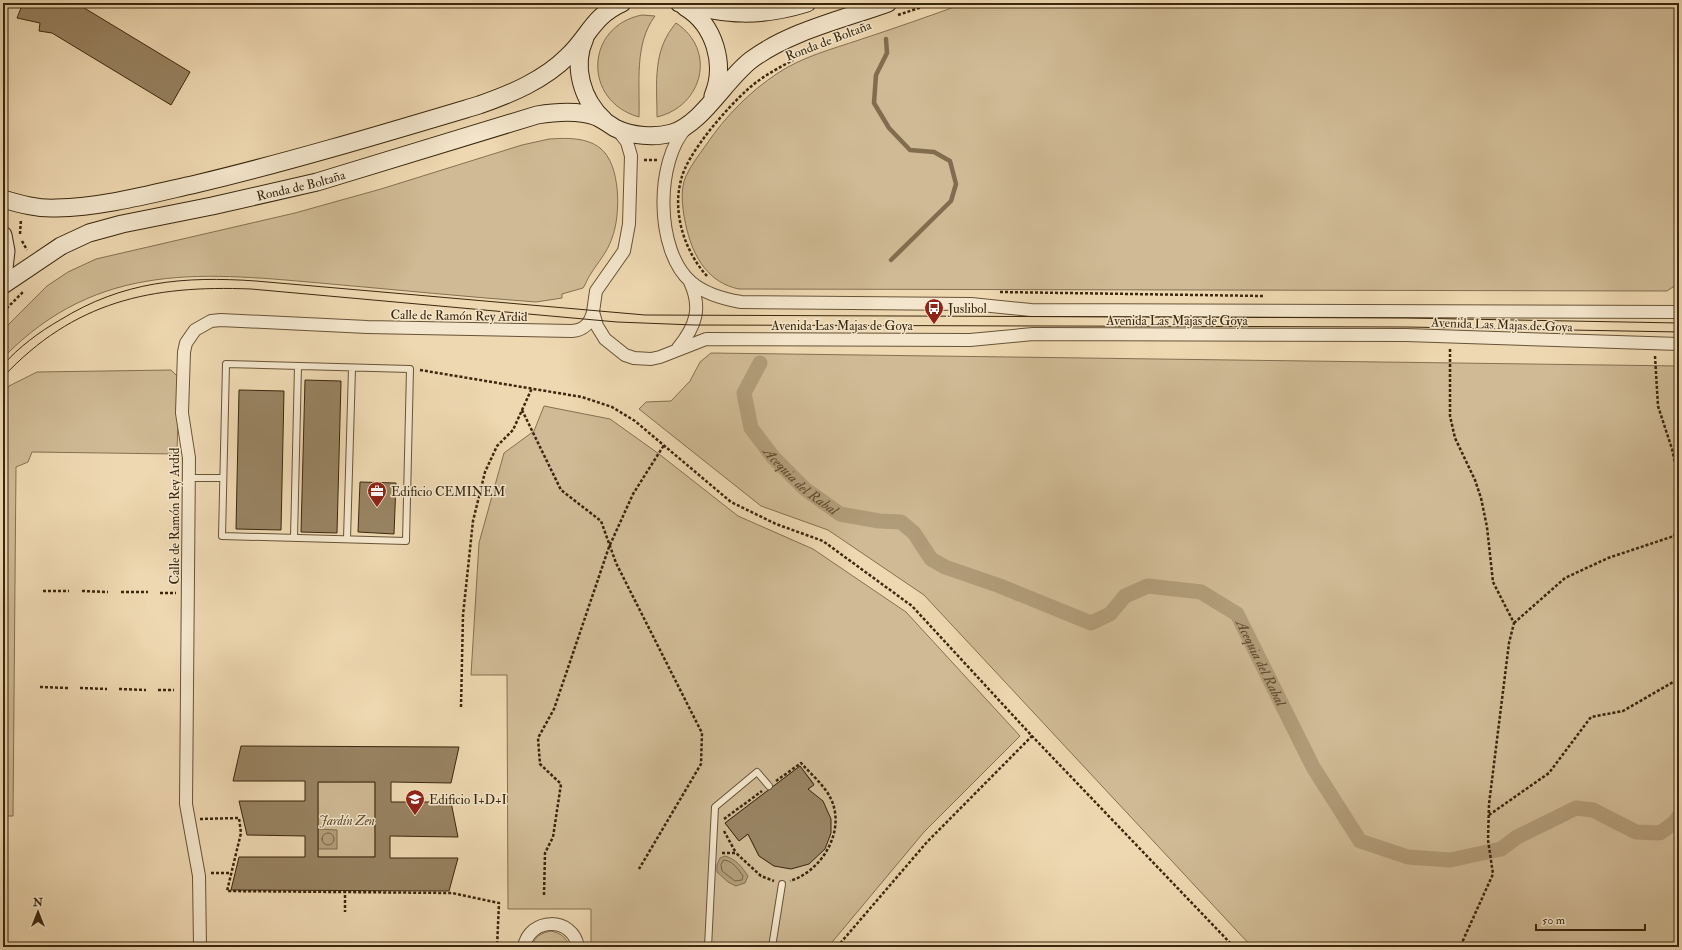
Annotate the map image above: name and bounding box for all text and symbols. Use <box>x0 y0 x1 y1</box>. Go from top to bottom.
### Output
street label: Ronda de Boltaña <box>783 17 874 65</box>
street label: Ronda de Boltaña <box>255 167 348 205</box>
bus stop icon: Juslibol <box>923 297 945 325</box>
place label: Juslibol <box>947 301 987 317</box>
street label: Calle de Ramón Rey Ardid <box>390 307 528 326</box>
street label: Avenida Las Majas de Goya <box>1105 313 1248 330</box>
street label: Avenida Las Majas de Goya <box>1430 314 1574 336</box>
street label: Avenida Las Majas de Goya <box>770 318 913 335</box>
water label: Acequia del Rabal <box>758 442 843 520</box>
street label: Calle de Ramón Rey Ardid <box>167 447 184 584</box>
office icon: Edificio CEMINEM <box>366 480 388 508</box>
place label: Edificio CEMINEM <box>391 484 506 500</box>
water label: Acequia del Rabal <box>1231 615 1290 710</box>
school or university icon: Edificio I+D+I <box>404 788 426 816</box>
place label: Edificio I+D+I <box>429 792 507 808</box>
park label: Jardín Zen <box>319 813 375 829</box>
north arrow <box>18 892 58 932</box>
text: N <box>32 896 44 909</box>
scale bar <box>1536 906 1645 932</box>
text: 50 m <box>1542 913 1566 928</box>

